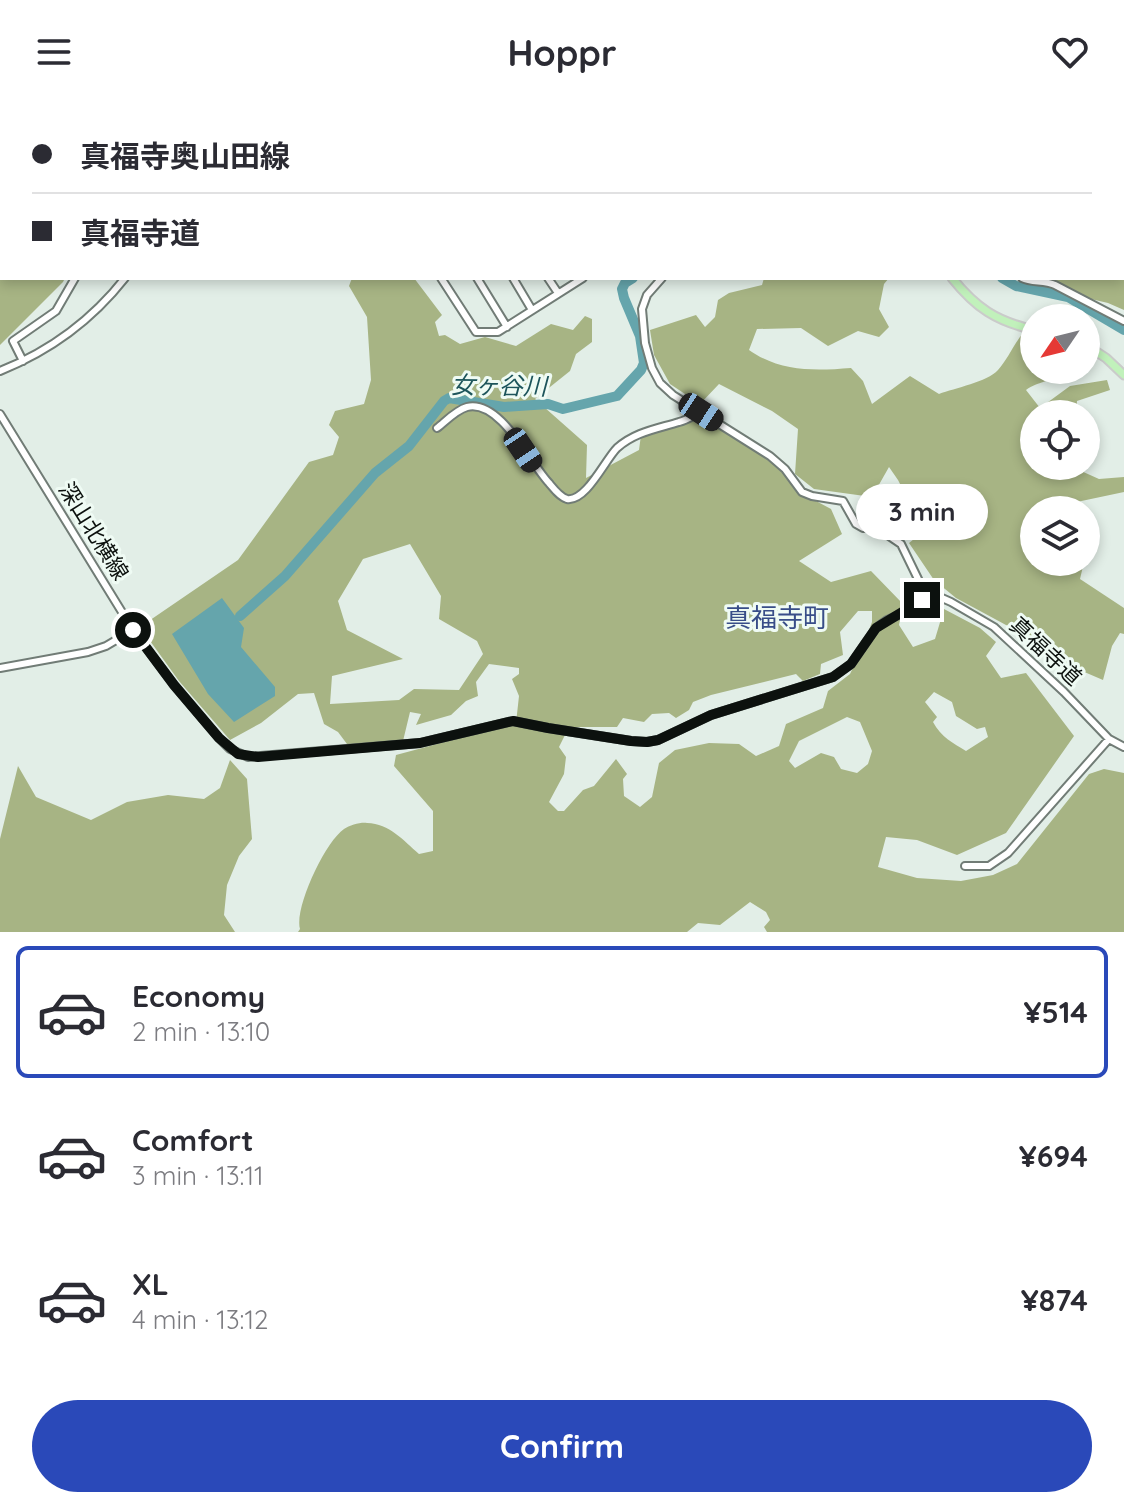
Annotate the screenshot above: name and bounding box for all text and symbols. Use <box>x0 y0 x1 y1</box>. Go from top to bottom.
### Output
icon: menu <box>32 30 76 74</box>
text: Hoppr <box>507 30 617 75</box>
icon: heart <box>1048 30 1092 74</box>
text: 真福寺奥山田線 <box>80 137 290 175</box>
text: 真福寺道 <box>80 214 200 252</box>
north arrow <box>1020 304 1100 384</box>
map controls <box>1020 304 1100 576</box>
water label: 女ヶ谷川 <box>451 369 550 401</box>
car <box>674 389 728 435</box>
button: locate <box>1020 400 1100 480</box>
car <box>500 423 546 477</box>
street label: 深山北横線 <box>53 477 135 585</box>
callout: 3 min <box>856 484 988 540</box>
text: 3 min <box>889 495 955 528</box>
button: layers <box>1020 496 1100 576</box>
route end <box>904 582 940 618</box>
district label: 真福寺町 <box>725 601 829 634</box>
street label: 真福寺道 <box>1004 611 1088 691</box>
route start <box>115 612 151 648</box>
icon: car <box>36 976 108 1048</box>
text: Economy <box>132 977 265 1015</box>
text: ¥514 <box>1024 993 1088 1031</box>
text: 2 min · 13:10 <box>132 1015 270 1048</box>
icon: car <box>36 1120 108 1192</box>
text: Comfort <box>132 1121 253 1159</box>
text: ¥694 <box>1019 1137 1088 1175</box>
text: 3 min · 13:11 <box>132 1159 264 1192</box>
icon: car <box>36 1264 108 1336</box>
text: XL <box>132 1265 169 1303</box>
text: ¥874 <box>1021 1281 1088 1319</box>
text: 4 min · 13:12 <box>132 1303 269 1336</box>
button: Confirm <box>32 1400 1092 1492</box>

